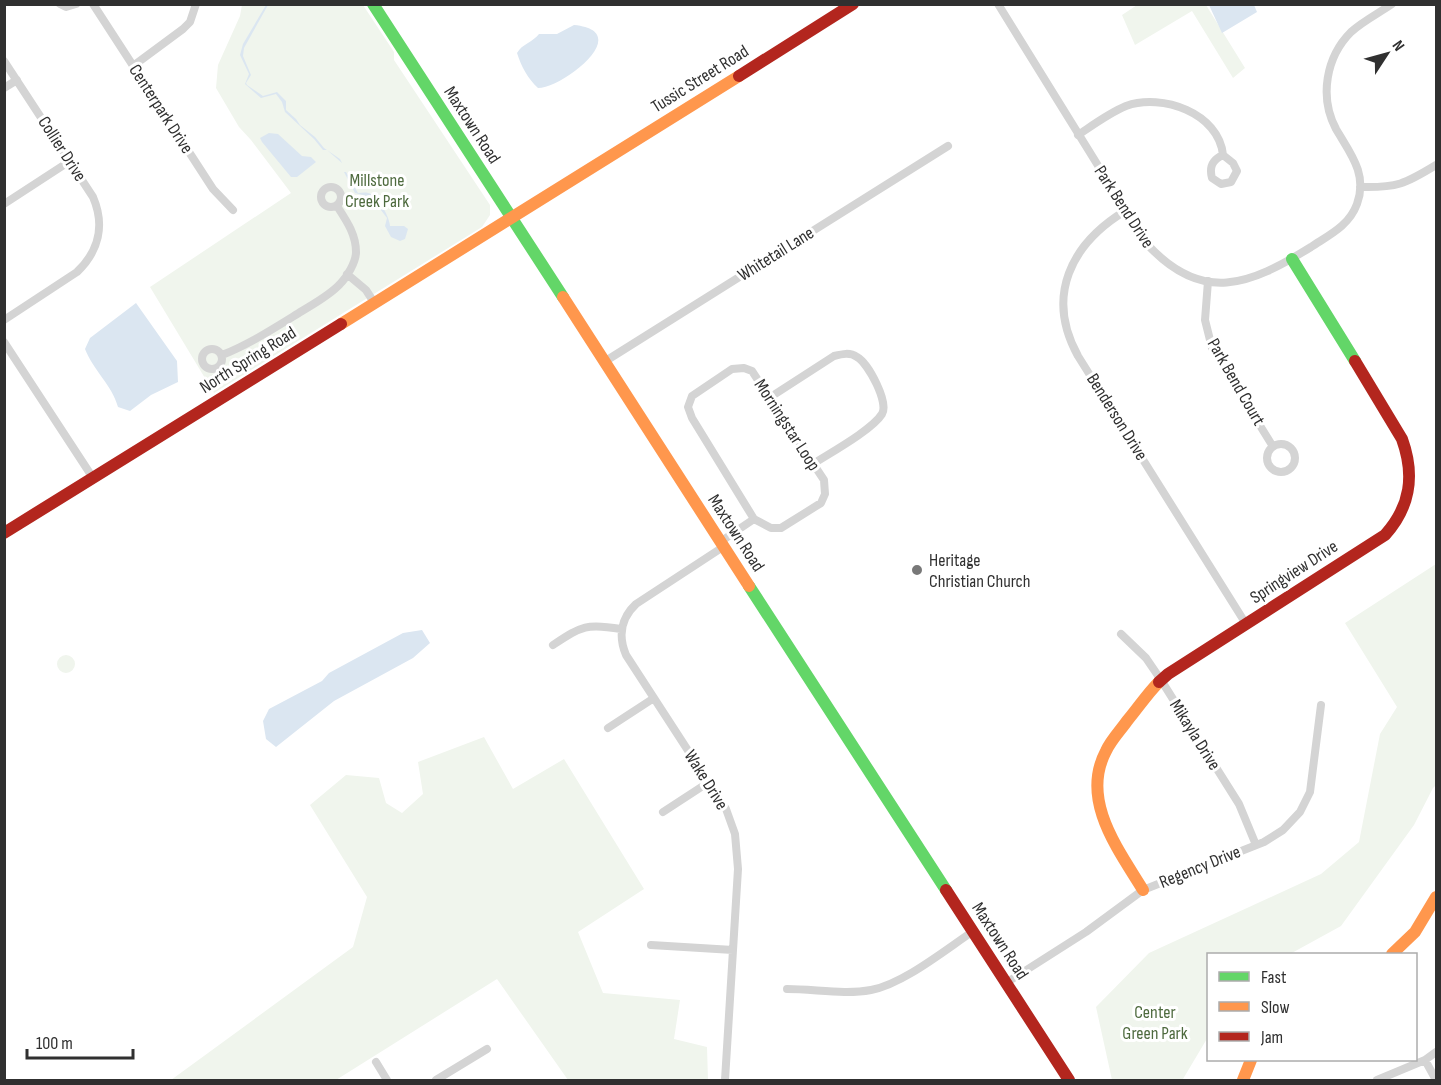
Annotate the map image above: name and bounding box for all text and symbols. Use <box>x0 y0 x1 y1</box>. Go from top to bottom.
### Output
north arrow <box>1357 24 1417 84</box>
text: N <box>1388 37 1408 55</box>
street label: Tussic Street Road <box>648 41 752 117</box>
street label: Centerpark Drive <box>124 60 198 158</box>
street label: Maxtown Road <box>439 83 505 167</box>
street label: Collier Drive <box>33 113 91 185</box>
street label: Park Bend Drive <box>1090 162 1158 252</box>
park label: Millstone Creek Park <box>345 170 409 212</box>
street label: Whitetail Lane <box>734 222 818 286</box>
street label: North Spring Road <box>196 322 300 398</box>
street label: Park Bend Court <box>1203 335 1270 430</box>
street label: Benderson Drive <box>1082 370 1152 464</box>
street label: Morningstar Loop <box>750 375 824 475</box>
street label: Maxtown Road <box>703 491 769 575</box>
street label: Springview Drive <box>1246 536 1342 608</box>
place label: Heritage Christian Church <box>929 550 1030 592</box>
marker: Heritage Christian Church <box>910 563 924 577</box>
street label: Mikayla Drive <box>1165 696 1225 774</box>
street label: Wake Drive <box>680 746 732 814</box>
street label: Regency Drive <box>1156 841 1244 893</box>
street label: Maxtown Road <box>967 899 1033 983</box>
legend <box>1207 953 1417 1061</box>
text: Fast <box>1261 967 1287 988</box>
text: Slow <box>1261 997 1290 1018</box>
park label: Center Green Park <box>1122 1002 1188 1044</box>
scale bar <box>27 1022 134 1060</box>
text: Jam <box>1260 1027 1283 1048</box>
text: 100 m <box>36 1033 73 1054</box>

